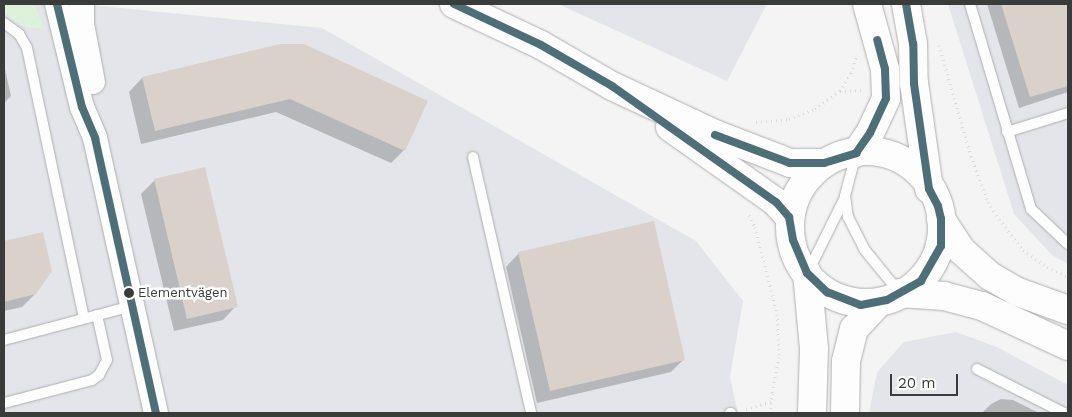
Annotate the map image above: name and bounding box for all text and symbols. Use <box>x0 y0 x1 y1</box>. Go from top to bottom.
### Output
place label: Elementvägen <box>138 285 227 301</box>
marker: Elementvägen <box>124 288 134 298</box>
scale bar <box>892 364 960 396</box>
text: 20 m <box>898 374 936 392</box>

